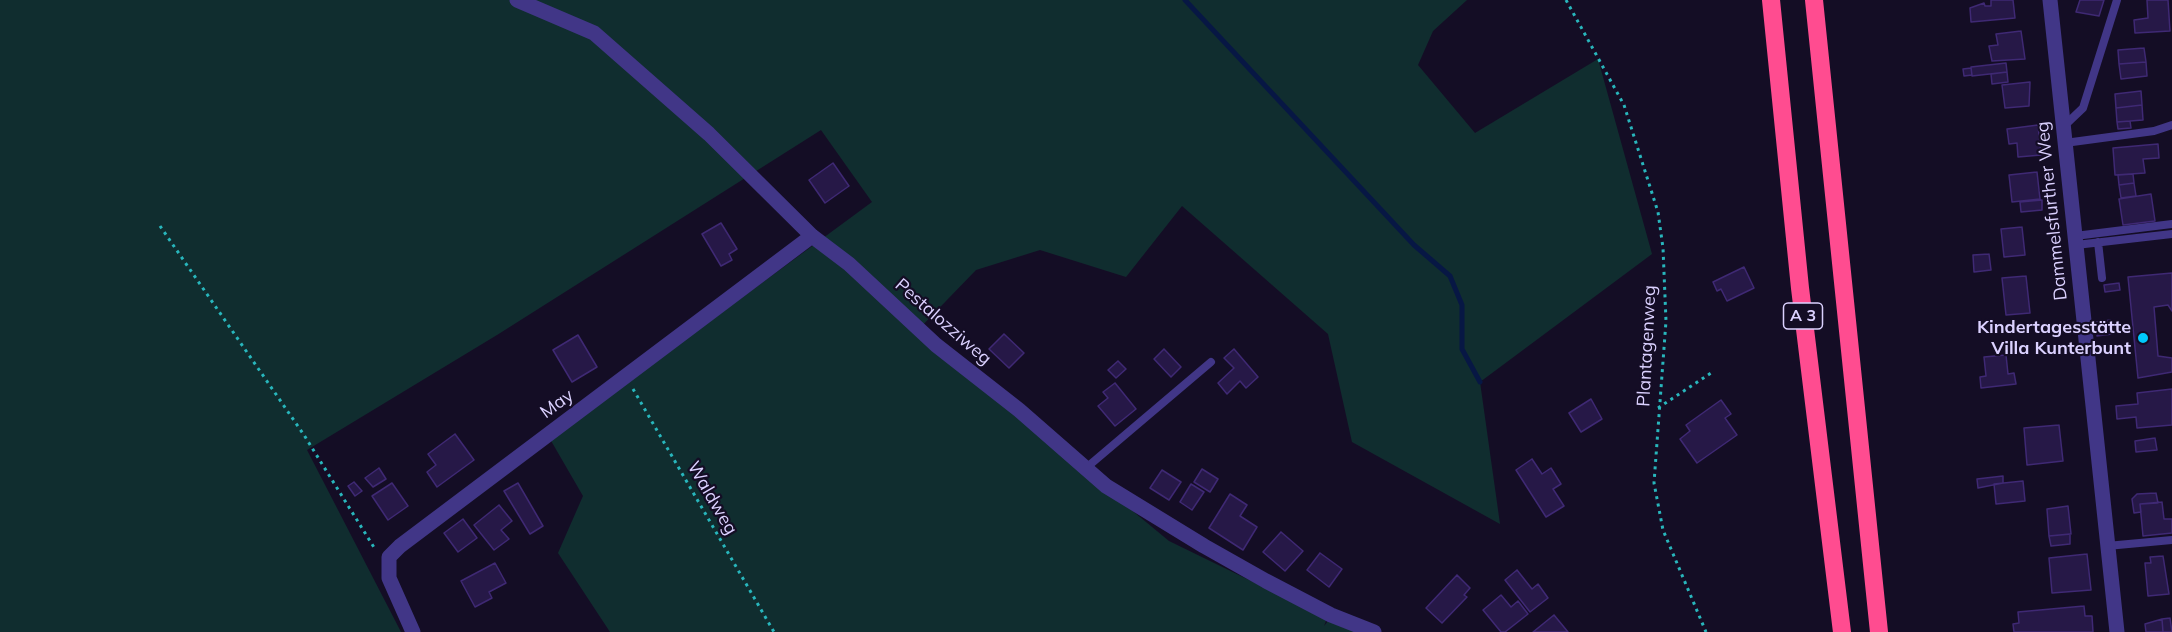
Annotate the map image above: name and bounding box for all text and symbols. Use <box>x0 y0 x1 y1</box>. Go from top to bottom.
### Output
street label: Dammelsfurther Weg <box>2032 120 2072 302</box>
street label: Pestalozziweg <box>890 274 996 370</box>
street label: Plantagenweg <box>1633 285 1661 407</box>
road number: A 3 <box>1784 303 1822 329</box>
place label: Kindertagesstätte Villa Kunterbunt <box>1977 317 2131 360</box>
marker: Kindertagesstätte Villa Kunterbunt <box>2136 331 2150 345</box>
street label: May <box>536 385 578 423</box>
street label: Waldweg <box>682 458 742 538</box>

